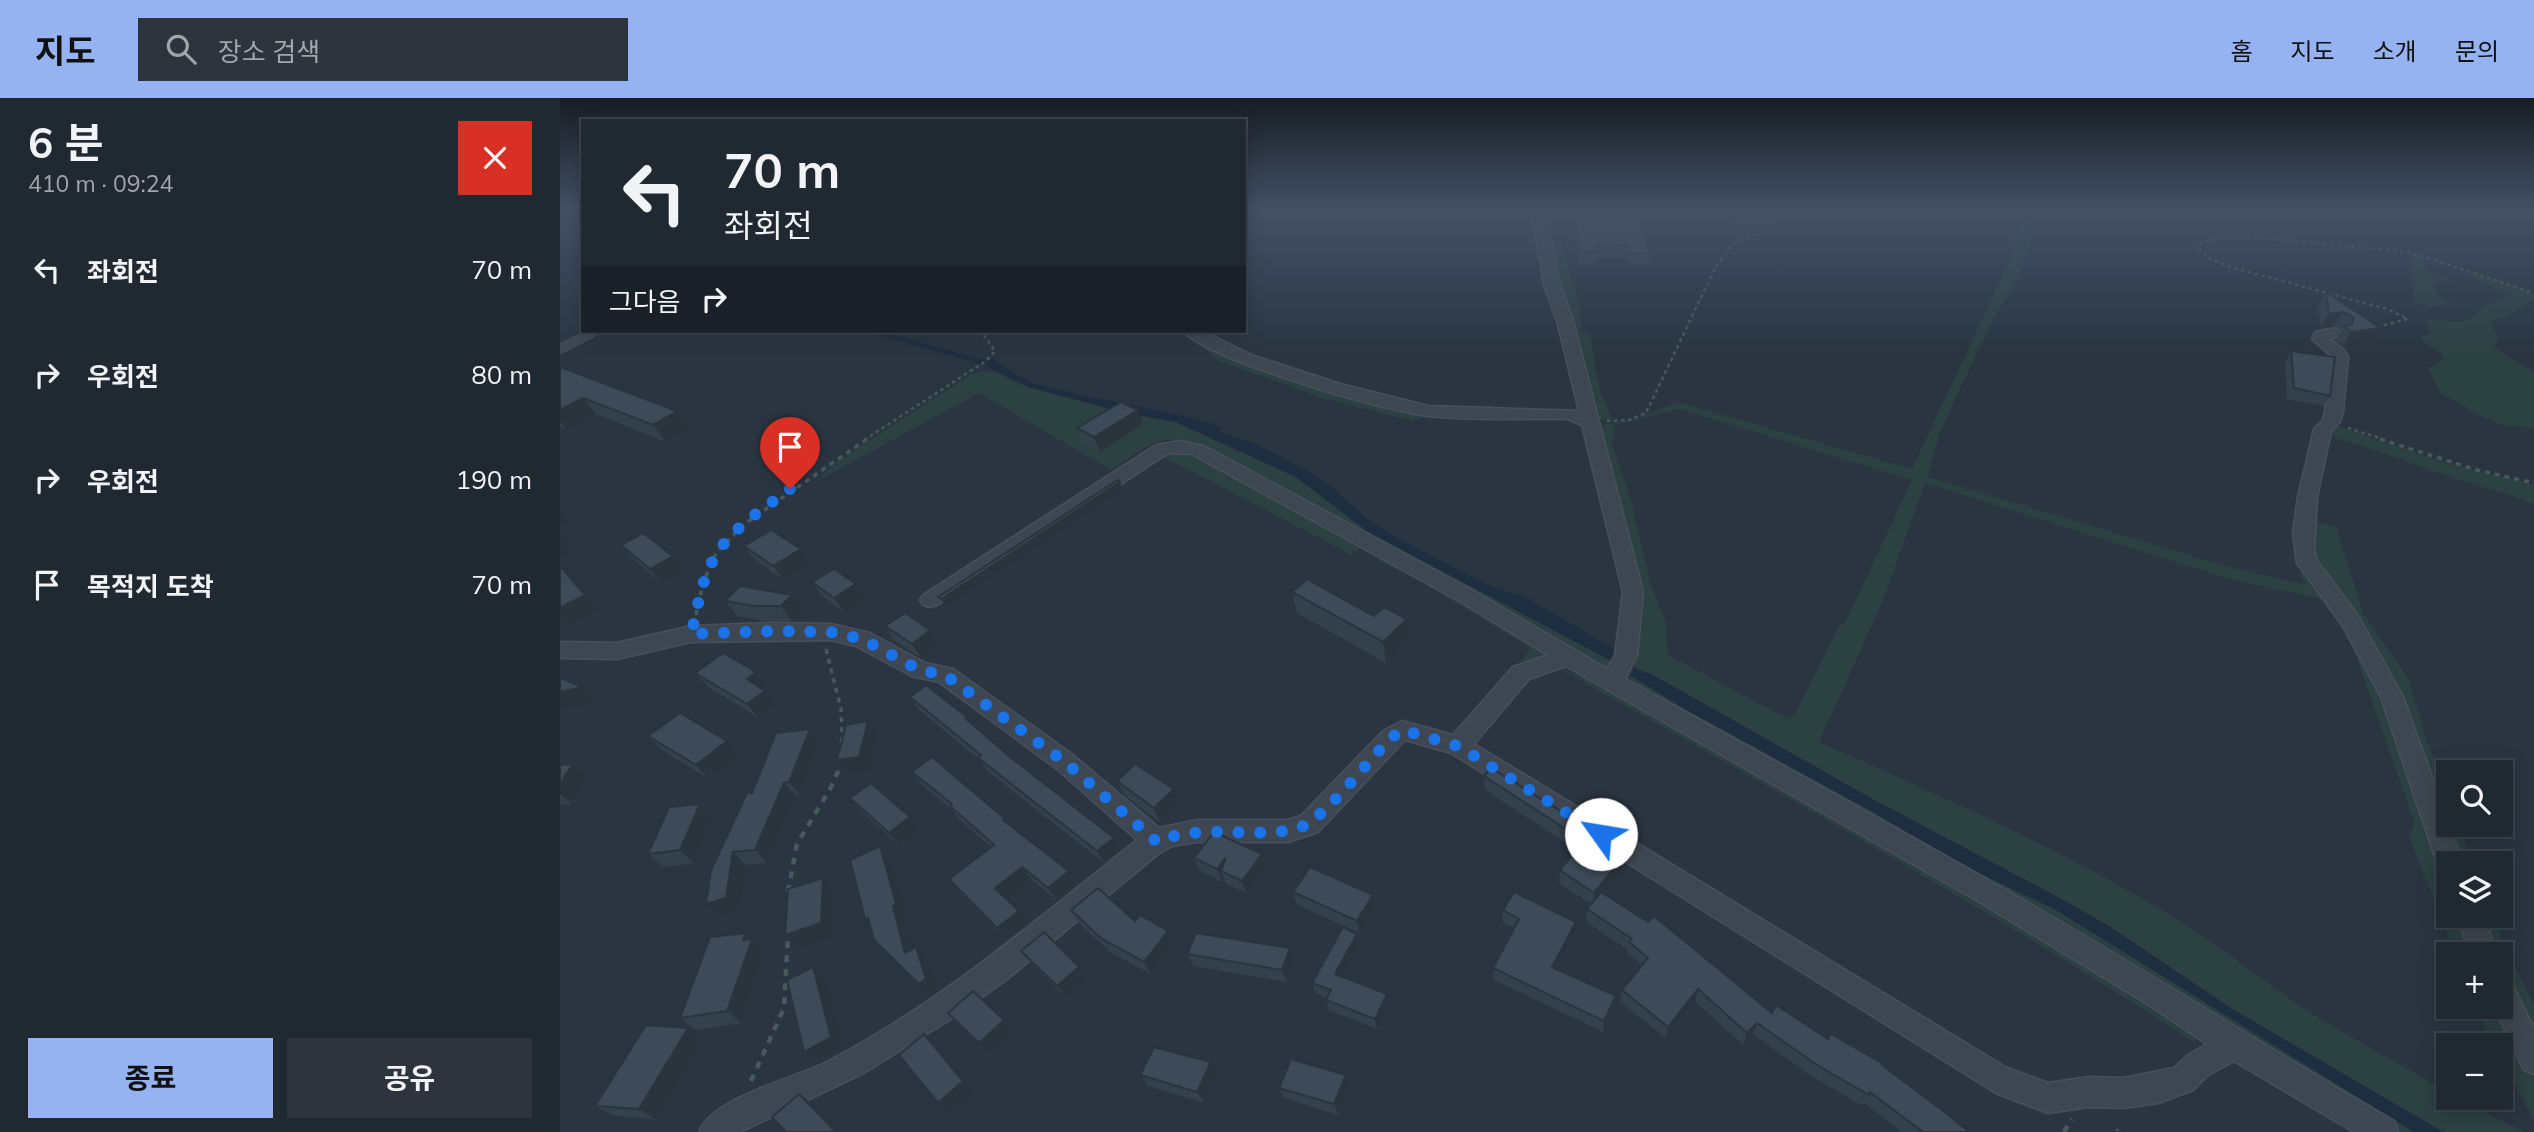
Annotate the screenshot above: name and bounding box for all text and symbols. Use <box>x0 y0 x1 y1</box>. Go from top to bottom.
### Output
search box <box>138 18 628 81</box>
text: 지도 <box>35 30 96 71</box>
icon: search <box>162 30 200 68</box>
text: 장소 검색 <box>218 35 320 68</box>
text: 홈 <box>2230 36 2252 66</box>
text: 지도 <box>2290 36 2335 66</box>
text: 소개 <box>2373 36 2417 66</box>
text: 문의 <box>2455 36 2499 66</box>
text: 6 분 <box>28 116 103 169</box>
button: close <box>458 121 532 195</box>
text: 70 m <box>724 139 840 200</box>
icon: left <box>609 147 700 238</box>
text: 410 m · 09:24 <box>28 169 173 198</box>
text: 좌회전 <box>724 205 812 245</box>
icon: left <box>28 251 66 289</box>
text: 70 m <box>471 253 532 286</box>
text: 좌회전 <box>87 255 159 288</box>
icon: right <box>695 280 733 318</box>
text: 그다음 <box>609 285 681 318</box>
icon: right <box>28 356 66 394</box>
text: 80 m <box>471 358 532 391</box>
text: 우회전 <box>87 360 159 393</box>
pin <box>760 417 820 489</box>
icon: arrive <box>771 428 809 466</box>
icon: right <box>28 461 66 499</box>
text: 190 m <box>456 463 532 496</box>
text: 우회전 <box>87 465 159 498</box>
icon: arrive <box>28 566 66 604</box>
text: 70 m <box>471 568 532 601</box>
text: 목적지 도착 <box>87 570 214 603</box>
map controls <box>2436 760 2513 1110</box>
button: search <box>2436 760 2513 837</box>
position arrow <box>1564 797 1638 871</box>
button: layers <box>2436 851 2513 928</box>
button: + <box>2436 942 2513 1019</box>
button: − <box>2436 1033 2513 1110</box>
button: 종료 <box>28 1038 273 1118</box>
button: 공유 <box>287 1038 532 1118</box>

